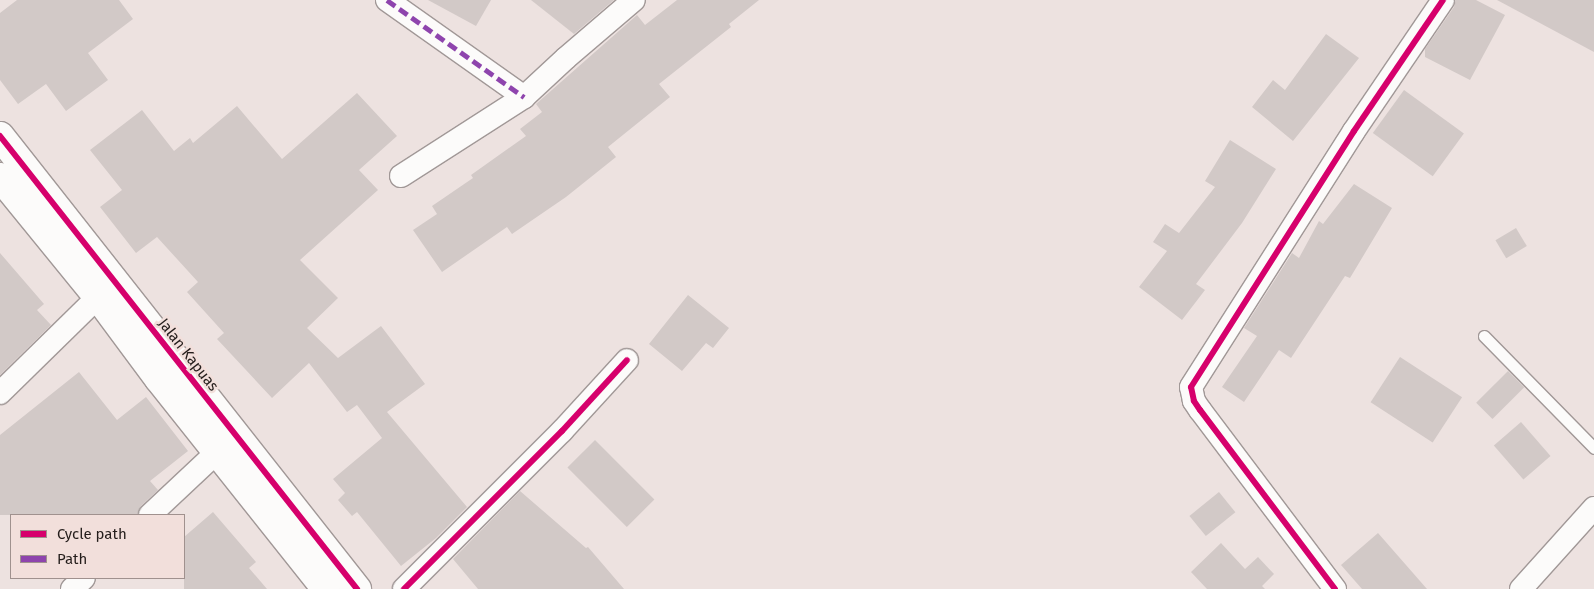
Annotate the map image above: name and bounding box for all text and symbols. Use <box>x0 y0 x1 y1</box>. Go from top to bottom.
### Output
street label: Jalan Kapuas <box>154 315 222 395</box>
legend <box>10 514 185 579</box>
text: Cycle path <box>57 525 127 543</box>
text: Path <box>57 550 87 568</box>

